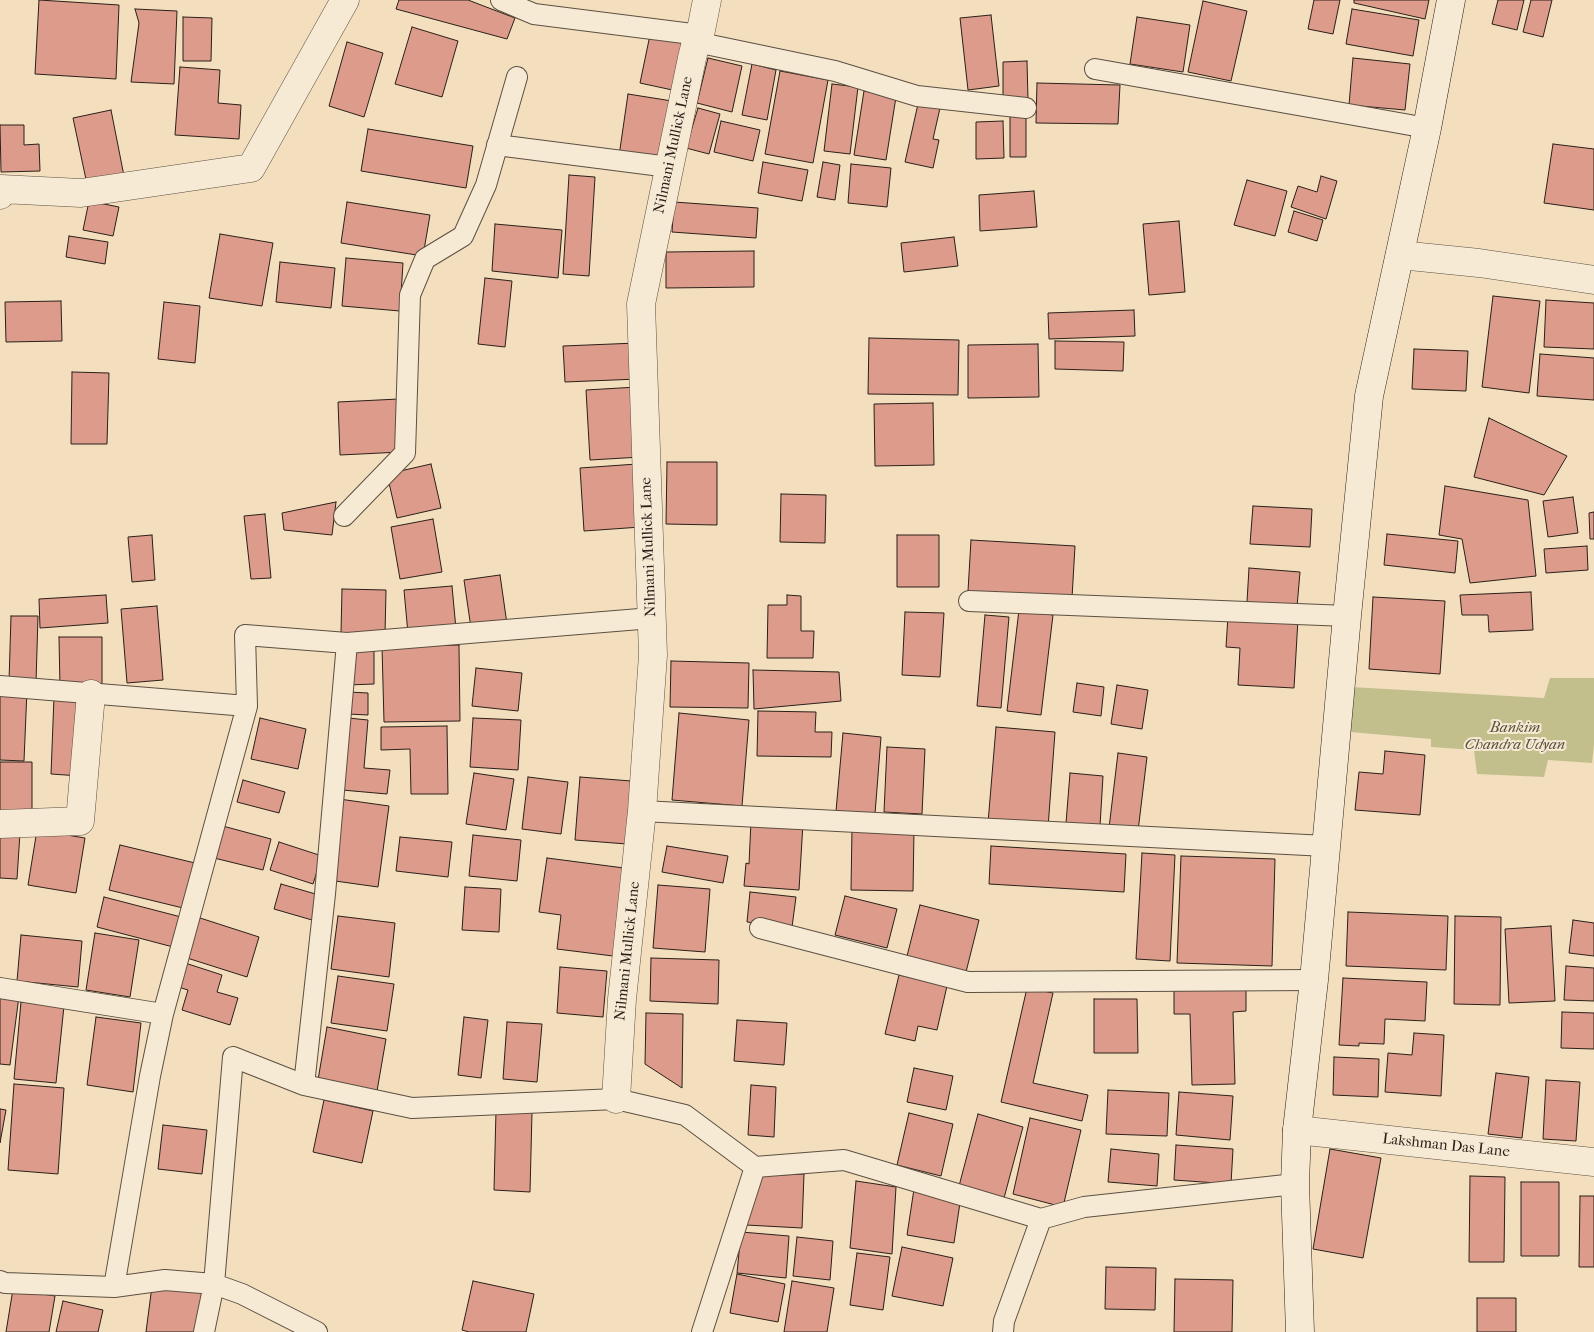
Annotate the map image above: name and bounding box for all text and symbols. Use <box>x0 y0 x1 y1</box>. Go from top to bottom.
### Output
street label: Nilmani Mullick Lane <box>651 75 697 215</box>
street label: Nilmani Mullick Lane <box>638 477 660 617</box>
park label: Bankim Chandra Udyan <box>1465 719 1565 754</box>
street label: Nilmani Mullick Lane <box>612 881 644 1021</box>
street label: Lakshman Das Lane <box>1381 1130 1511 1162</box>

